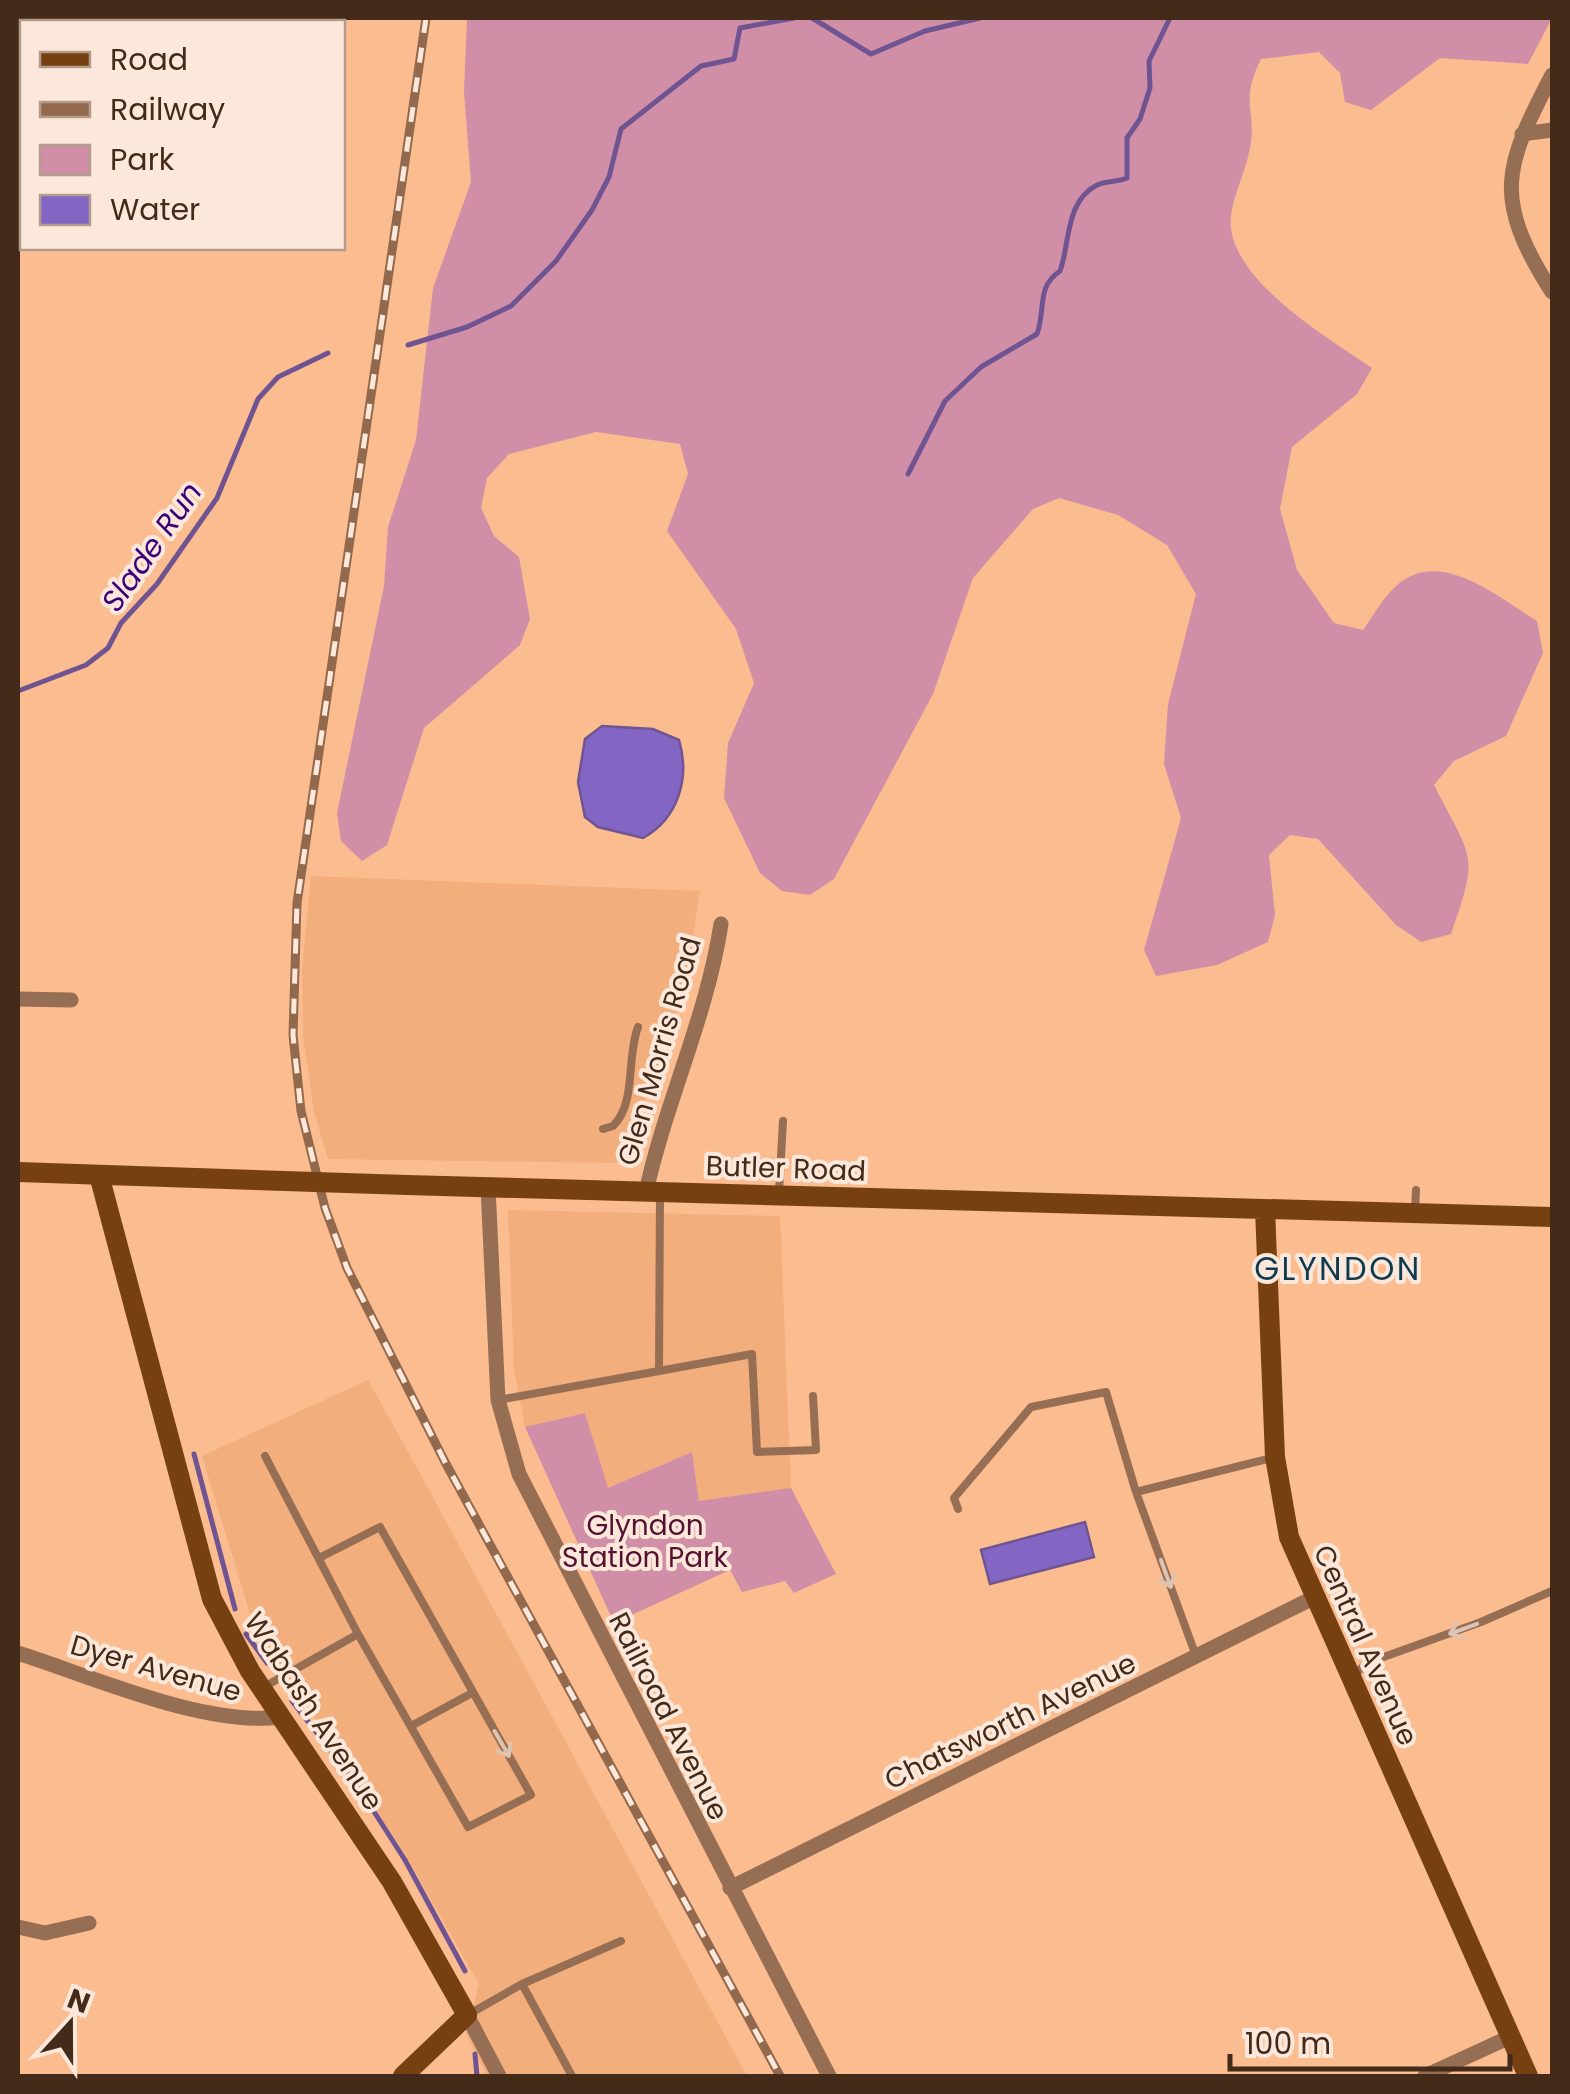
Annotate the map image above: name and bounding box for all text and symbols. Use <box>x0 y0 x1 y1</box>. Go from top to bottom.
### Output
legend <box>20 20 345 250</box>
text: Road <box>110 38 188 81</box>
text: Railway <box>110 88 225 131</box>
text: Park <box>110 138 175 181</box>
text: Water <box>110 188 200 231</box>
water label: Slade Run <box>91 473 212 620</box>
street label: Glen Morris Road <box>608 932 711 1170</box>
street label: Butler Road <box>705 1146 867 1191</box>
district label: GLYNDON <box>1254 1246 1422 1291</box>
park label: Glyndon Station Park <box>562 1506 729 1577</box>
street label: Central Avenue <box>1304 1539 1427 1752</box>
one-way arrow <box>1158 1557 1176 1588</box>
street label: Wabash Avenue <box>235 1605 392 1818</box>
street label: Railroad Avenue <box>599 1606 738 1827</box>
one-way arrow <box>1448 1621 1479 1639</box>
street label: Dyer Avenue <box>66 1625 246 1711</box>
street label: Chatsworth Avenue <box>878 1644 1142 1799</box>
one-way arrow <box>492 1729 512 1758</box>
north arrow <box>20 1974 120 2074</box>
text: N <box>62 1979 96 2023</box>
scale bar <box>1230 2009 1510 2071</box>
text: 100 m <box>1245 2022 1331 2065</box>

